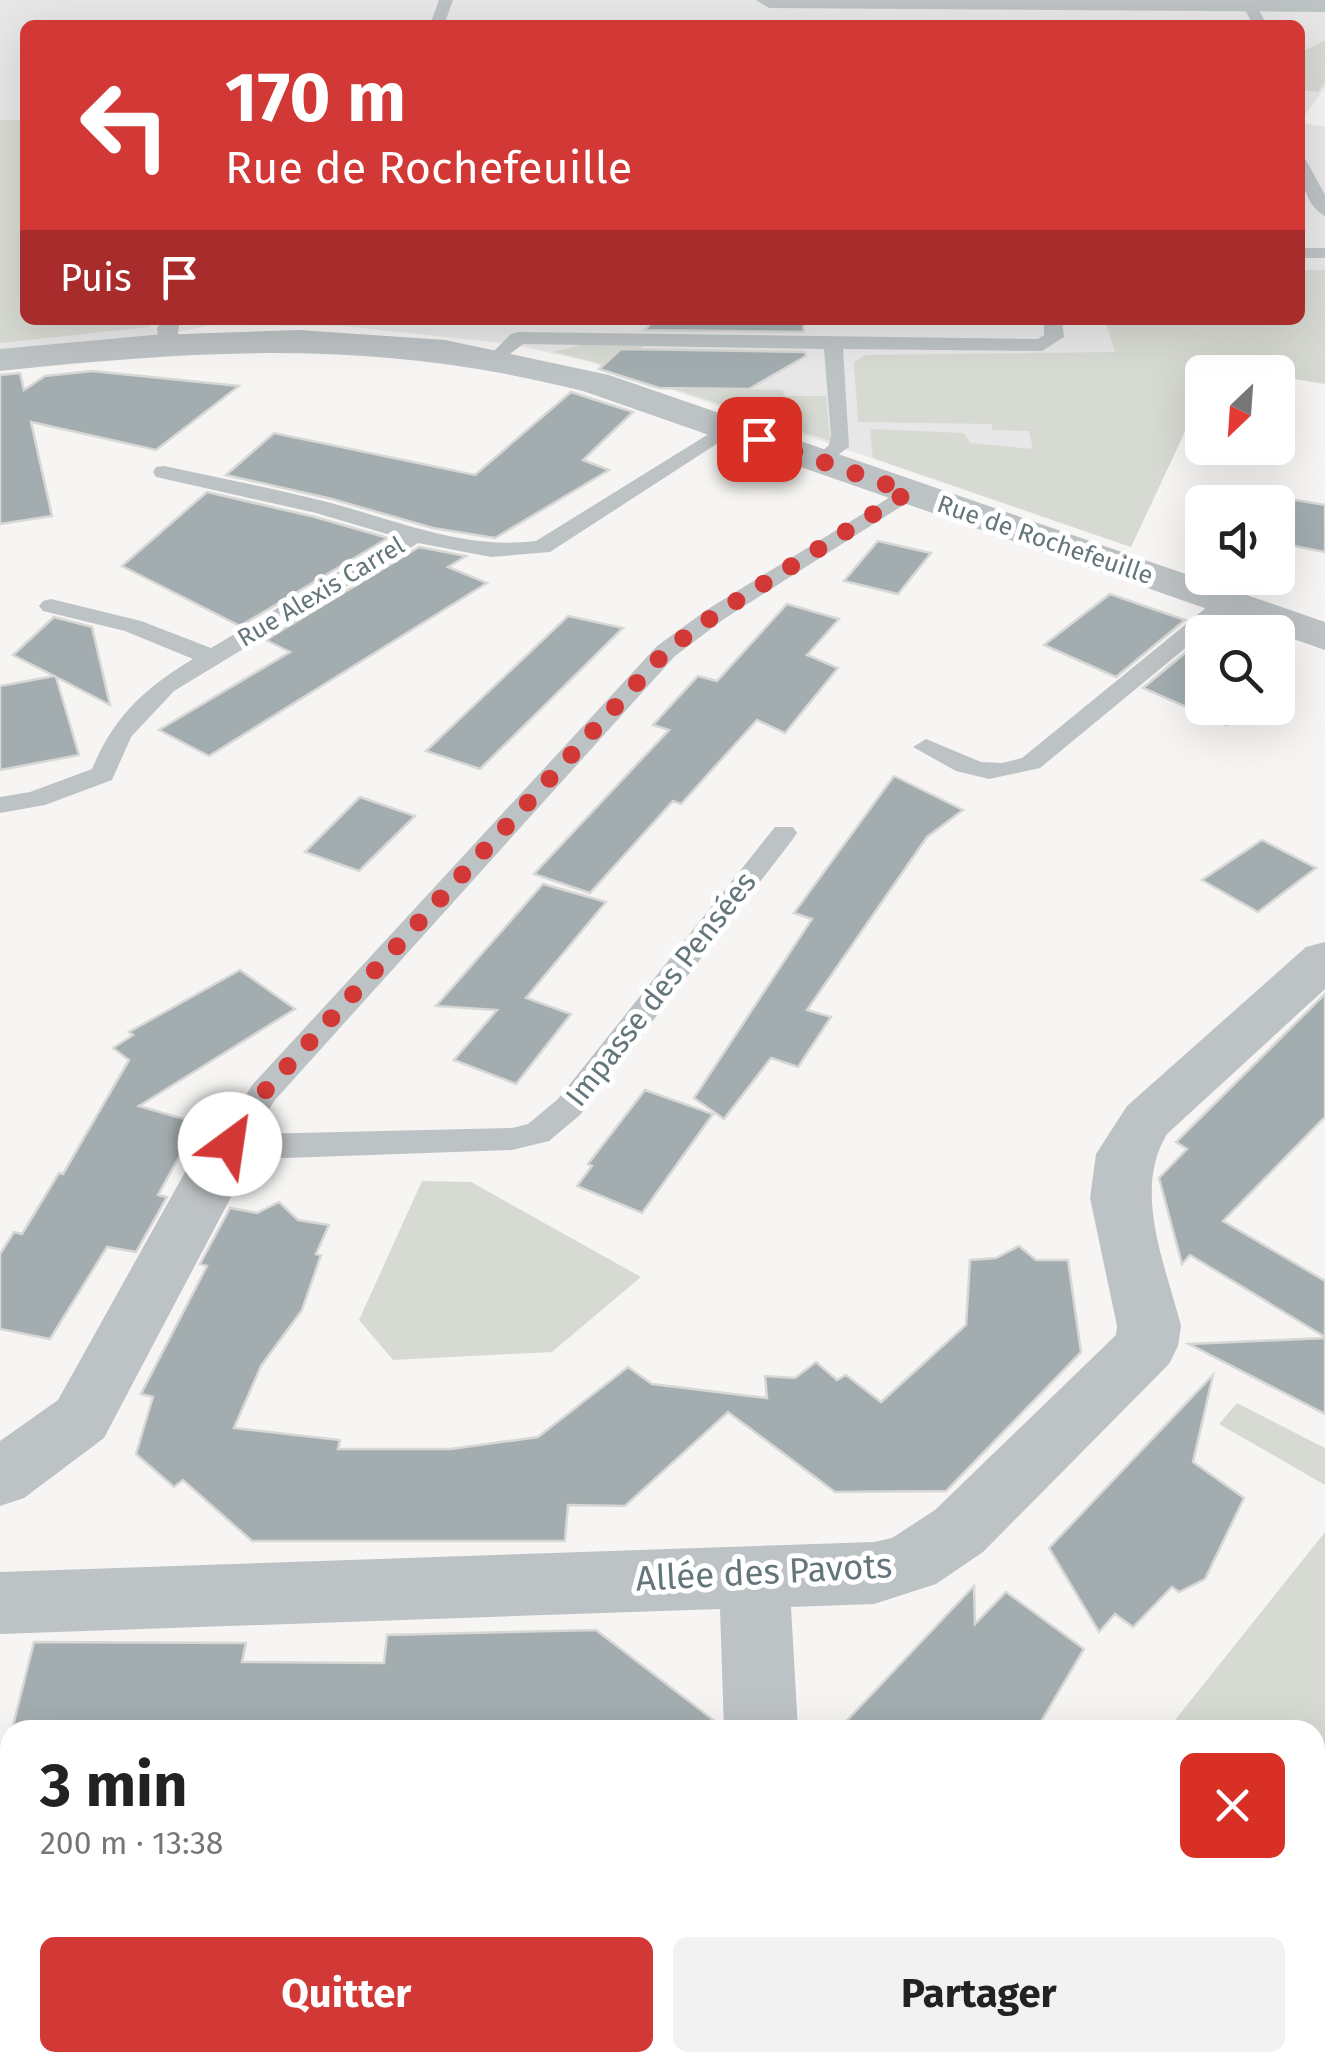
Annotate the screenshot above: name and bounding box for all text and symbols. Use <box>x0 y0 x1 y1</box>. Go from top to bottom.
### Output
text: 170 m <box>225 56 406 140</box>
icon: left <box>60 60 190 190</box>
text: Rue de Rochefeuille <box>225 141 632 195</box>
icon: arrive <box>152 250 207 305</box>
text: Puis <box>60 255 132 301</box>
north arrow <box>1185 355 1295 465</box>
map controls <box>1185 355 1295 725</box>
pin <box>717 397 802 482</box>
icon: arrive <box>732 412 787 467</box>
button: sound <box>1185 485 1295 595</box>
street label: Rue de Rochefeuille <box>933 489 1157 591</box>
street label: Rue Alexis Carrel <box>232 530 410 654</box>
button: search <box>1185 615 1295 725</box>
street label: Impasse des Pensées <box>558 865 764 1113</box>
position arrow <box>178 1092 282 1196</box>
street label: Allée des Pavots <box>635 1544 893 1600</box>
text: 3 min <box>40 1750 188 1822</box>
button: close <box>1180 1753 1285 1858</box>
text: 200 m · 13:38 <box>40 1824 224 1862</box>
button: Quitter <box>40 1937 653 2052</box>
button: Partager <box>673 1937 1285 2052</box>

